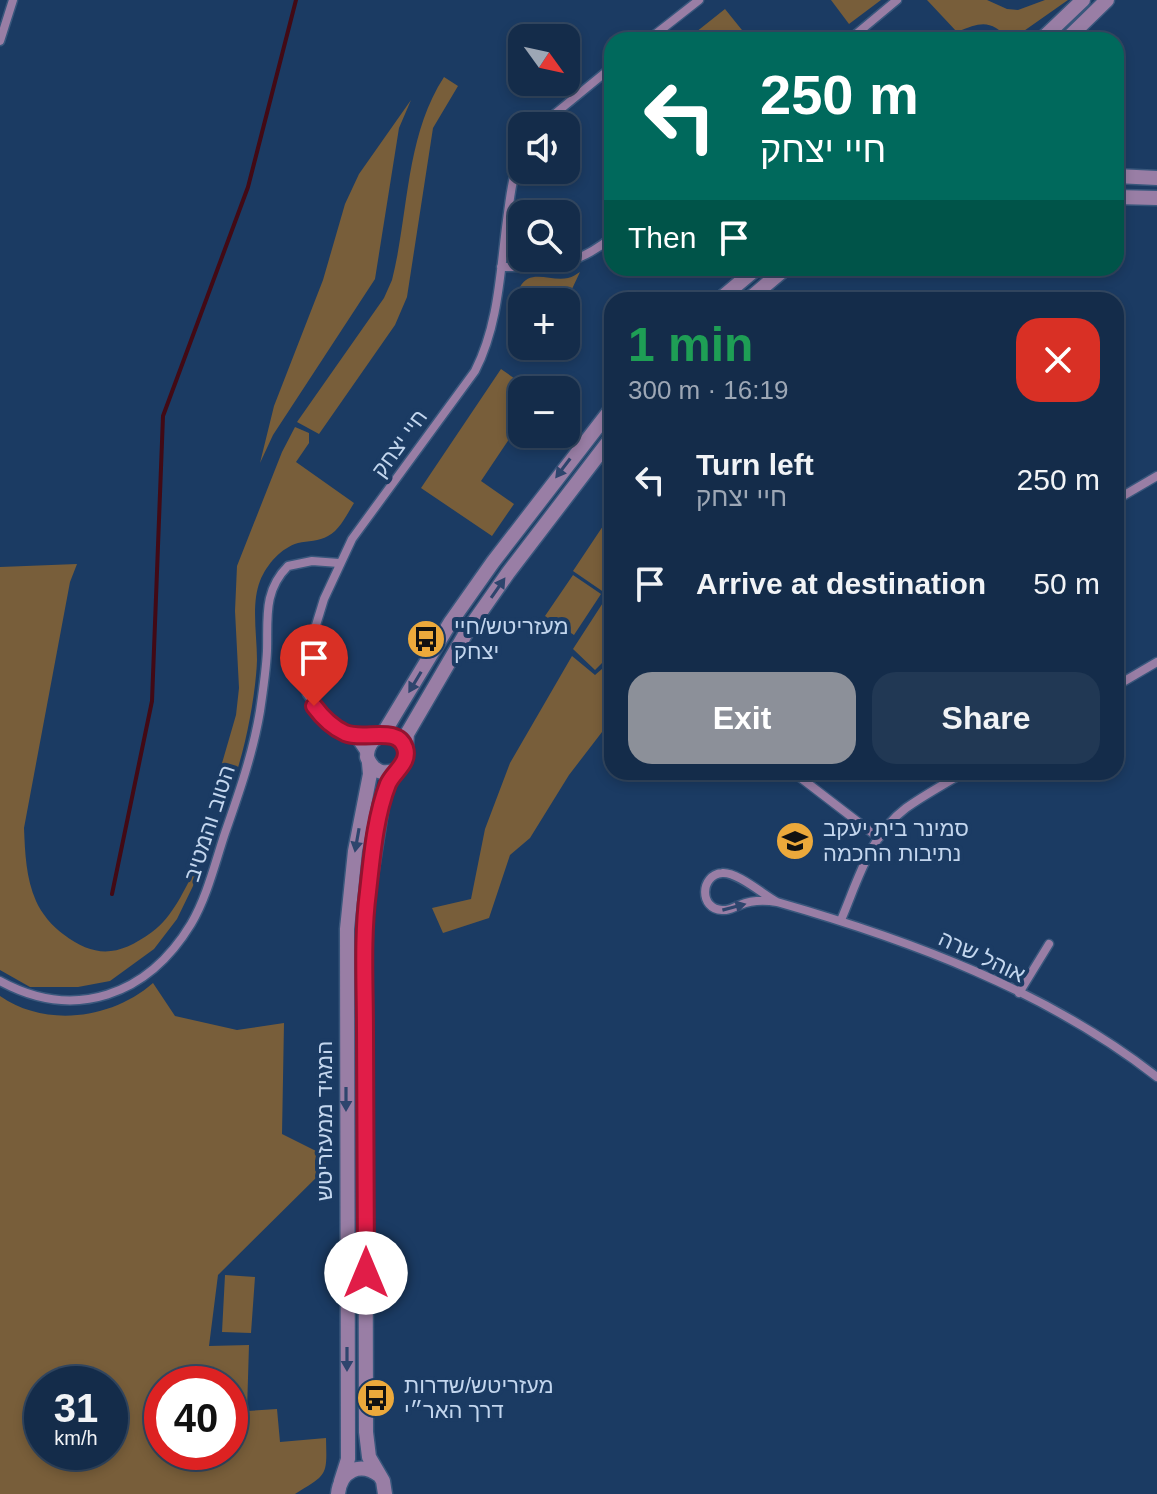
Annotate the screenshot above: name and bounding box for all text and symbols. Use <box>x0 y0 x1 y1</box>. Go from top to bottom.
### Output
north arrow <box>508 24 580 96</box>
map controls <box>508 24 580 448</box>
text: 250 m <box>760 63 919 126</box>
icon: left <box>628 64 732 168</box>
button: sound <box>508 112 580 184</box>
text: חיי יצחק <box>760 129 886 170</box>
button: search <box>508 200 580 272</box>
icon: arrive <box>712 216 756 260</box>
text: Then <box>628 221 696 254</box>
button: + <box>508 288 580 360</box>
text: 1 min <box>628 318 753 371</box>
button: close <box>1016 318 1100 402</box>
text: 300 m · 16:19 <box>628 375 788 405</box>
button: − <box>508 376 580 448</box>
street label: חיי יצחק <box>367 405 432 482</box>
text: Turn left <box>696 448 814 481</box>
one-way arrow <box>556 458 572 479</box>
icon: left <box>628 458 672 502</box>
text: 250 m <box>1017 463 1100 496</box>
text: חיי יצחק <box>696 482 787 512</box>
icon: arrive <box>628 562 672 606</box>
text: Arrive at destination <box>696 567 986 600</box>
text: 50 m <box>1033 567 1100 600</box>
one-way arrow <box>490 577 505 598</box>
place label: מעזריטש/חיי יצחק <box>454 614 569 664</box>
bus stop icon: מעזריטש/חיי יצחק <box>405 618 447 660</box>
pin <box>280 624 348 706</box>
icon: arrive <box>292 636 336 680</box>
one-way arrow <box>408 671 422 693</box>
button: Exit <box>628 672 856 764</box>
button: Share <box>872 672 1100 764</box>
street label: הטוב והמטיב <box>179 762 240 884</box>
place label: סמינר בית יעקב נתיבות החכמה <box>823 816 969 866</box>
school or university icon: סמינר בית יעקב נתיבות החכמה <box>774 820 816 862</box>
one-way arrow <box>351 828 363 853</box>
one-way arrow <box>722 900 747 912</box>
street label: אוהל שרה <box>935 926 1029 987</box>
street label: המגיד ממעזריטש <box>312 1041 337 1201</box>
one-way arrow <box>340 1087 352 1112</box>
position arrow <box>324 1231 408 1315</box>
one-way arrow <box>341 1347 353 1372</box>
speed limit sign: 40 <box>144 1366 248 1470</box>
place label: מעזריטש/שדרות דרך האר״י <box>404 1373 554 1423</box>
bus stop icon: מעזריטש/שדרות דרך האר״י <box>355 1377 397 1419</box>
text: 31 <box>54 1386 98 1430</box>
text: km/h <box>54 1427 98 1449</box>

